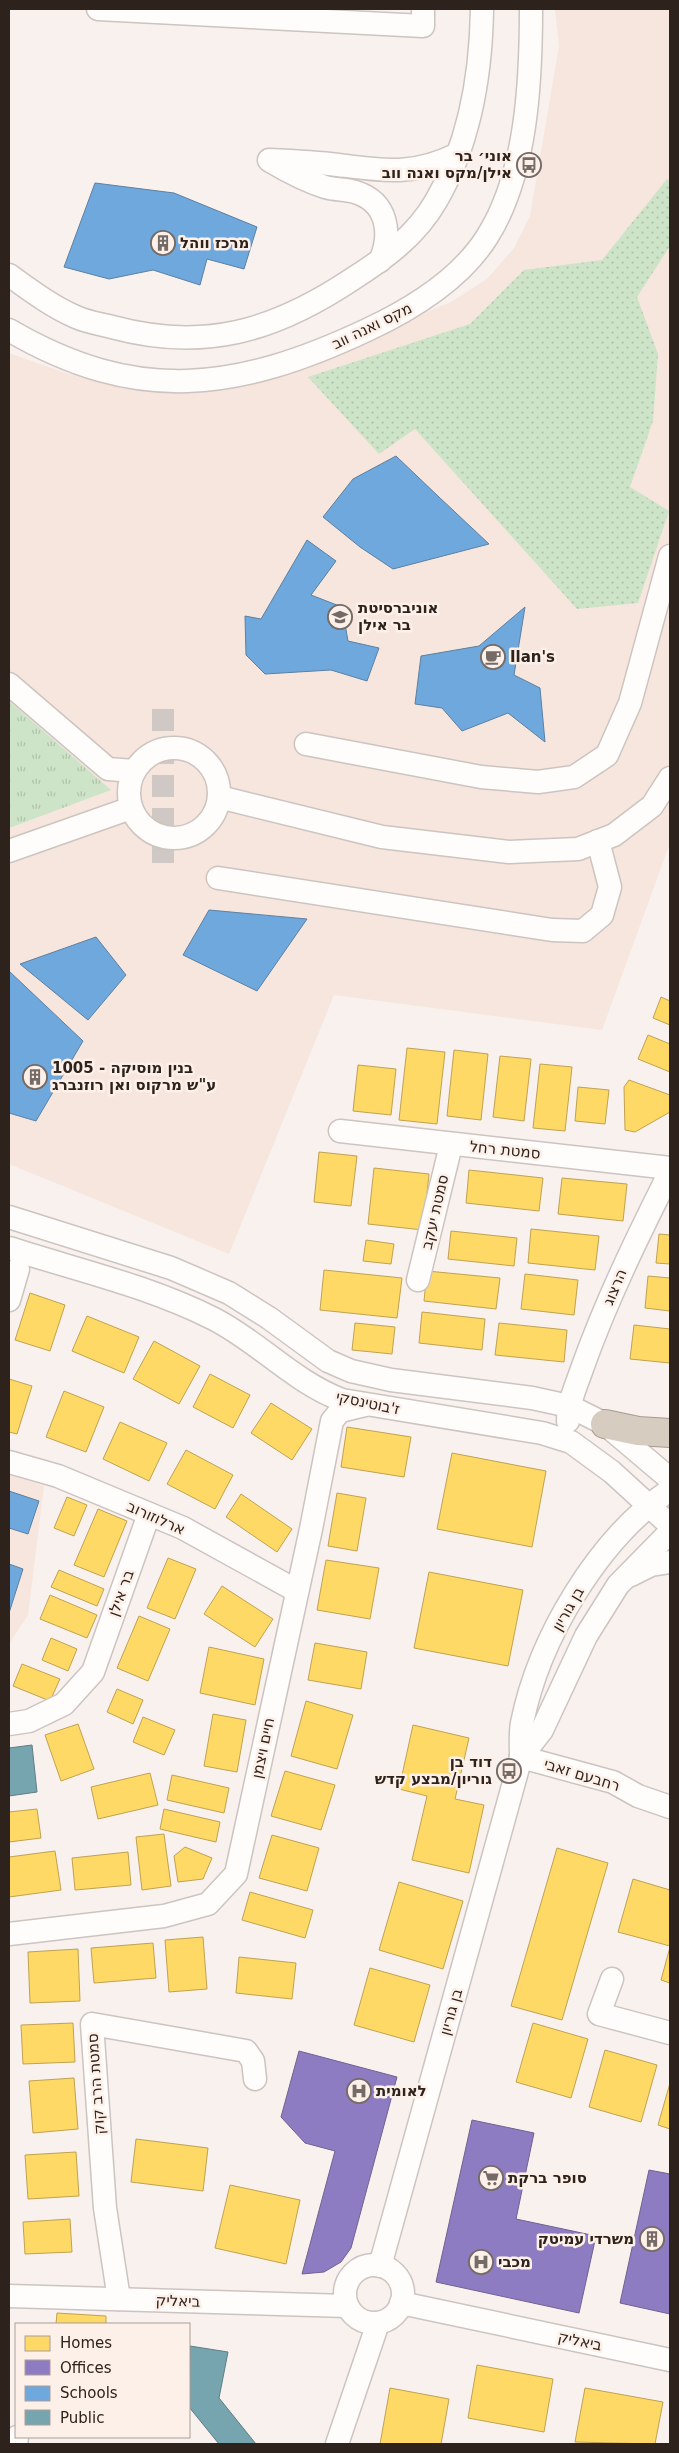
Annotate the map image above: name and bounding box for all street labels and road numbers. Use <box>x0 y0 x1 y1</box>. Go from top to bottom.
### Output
street label: מקס ואנה ווב <box>329 299 415 353</box>
street label: סמטת רחל <box>469 1137 541 1163</box>
street label: סמטת יעקב <box>418 1173 452 1251</box>
street label: הרצוג <box>599 1266 631 1308</box>
street label: ז'בוטינסקי <box>334 1387 402 1419</box>
street label: ארלוזורוב <box>124 1497 188 1539</box>
street label: בר אילן <box>104 1567 138 1619</box>
street label: בן גוריון <box>548 1584 588 1634</box>
street label: חיים ויצמן <box>248 1716 278 1780</box>
street label: רחבעם זאבי <box>542 1755 622 1795</box>
street label: בן גוריון <box>436 1986 466 2037</box>
street label: סמטת הרב קוק <box>83 2033 109 2135</box>
street label: ביאליק <box>155 2291 201 2311</box>
street label: ביאליק <box>556 2328 604 2355</box>

